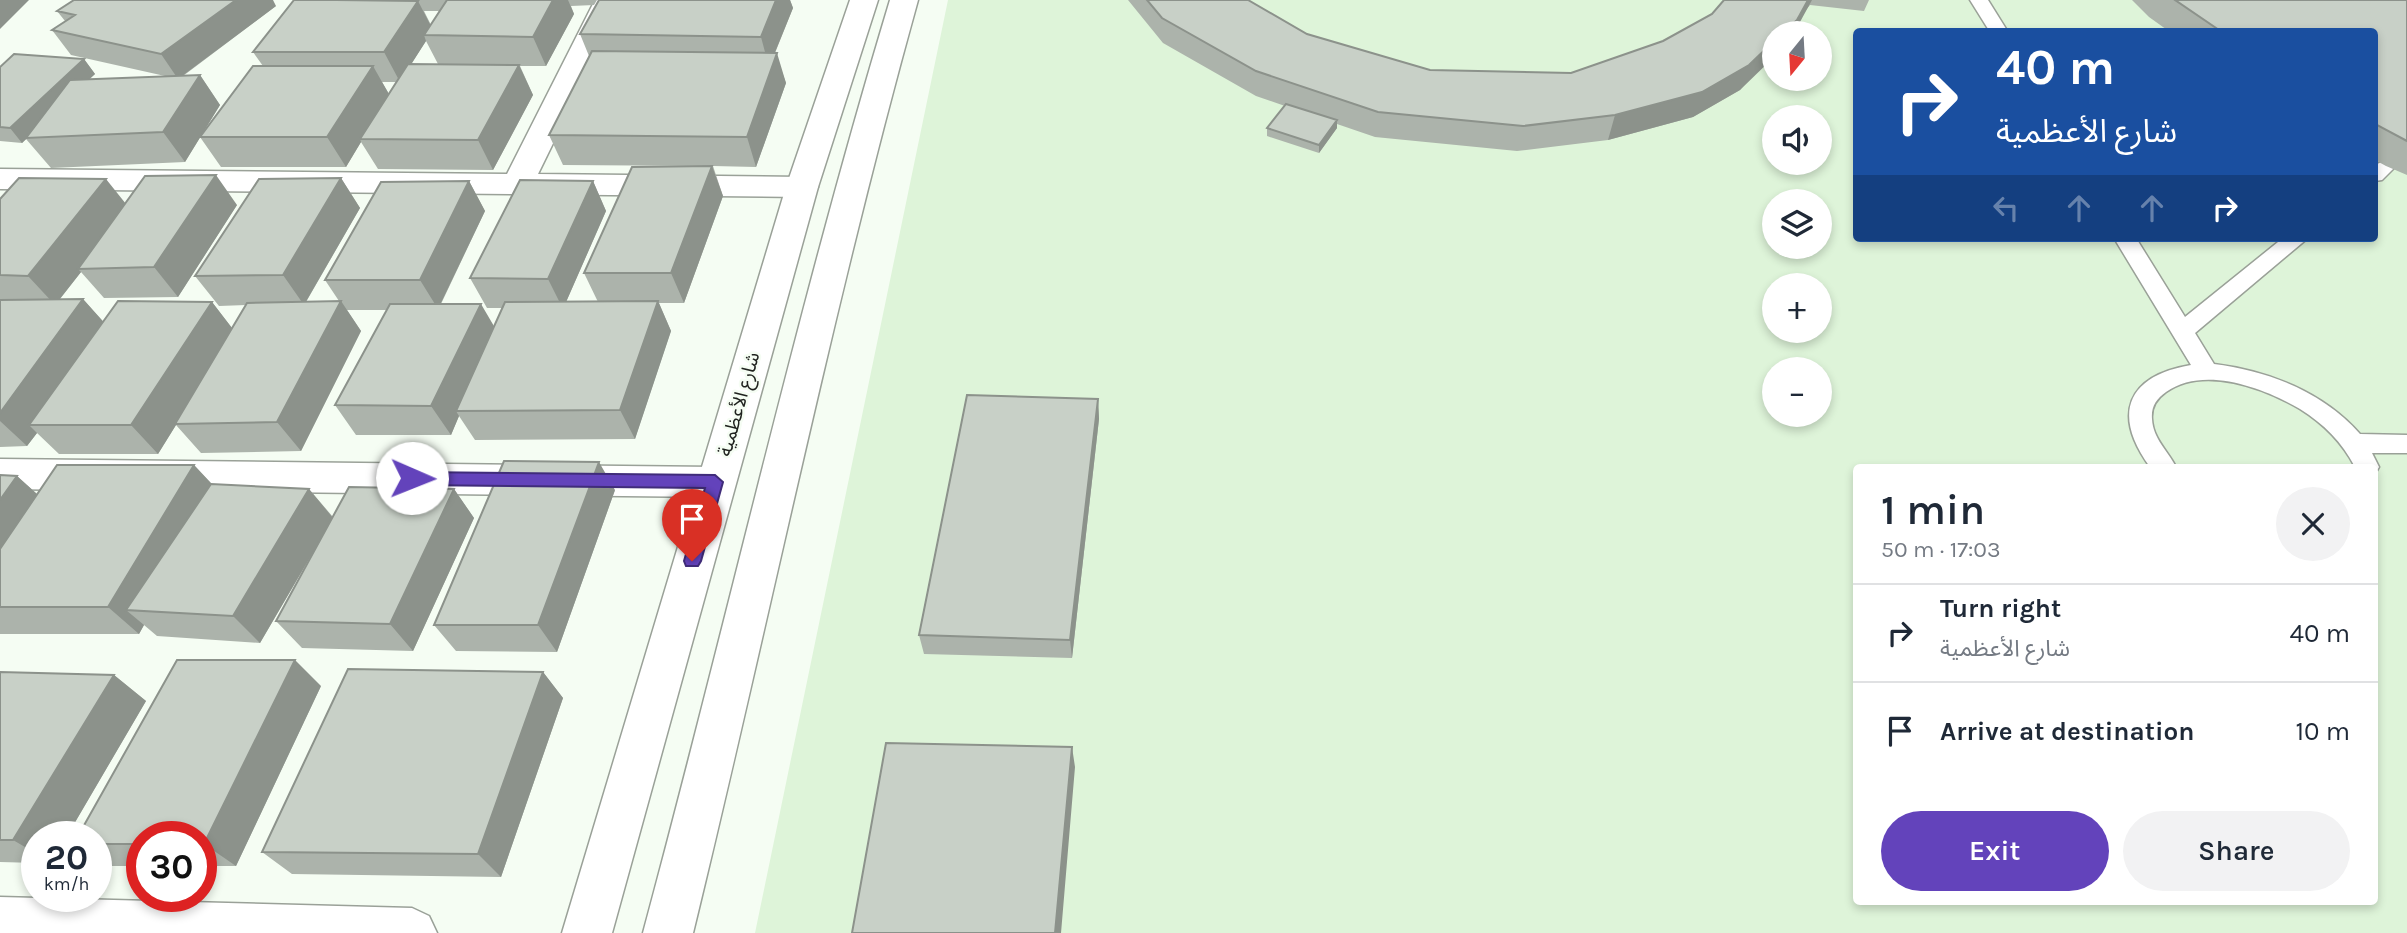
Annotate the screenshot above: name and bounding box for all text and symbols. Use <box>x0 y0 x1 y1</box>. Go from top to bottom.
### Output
north arrow <box>1762 21 1832 91</box>
map controls <box>1762 21 1832 427</box>
text: 40 m <box>1996 39 2115 96</box>
icon: right <box>1881 56 1972 147</box>
button: sound <box>1762 105 1832 175</box>
text: شارع الأعظمية <box>1996 113 2177 150</box>
button: layers <box>1762 189 1832 259</box>
icon: left <box>1987 189 2025 227</box>
icon: ahead <box>2060 189 2098 227</box>
icon: ahead <box>2133 189 2171 227</box>
icon: right <box>2206 189 2244 227</box>
button: + <box>1762 273 1832 343</box>
street label: شارع الأعظمية <box>714 350 766 460</box>
button: − <box>1762 357 1832 427</box>
position arrow <box>375 441 449 515</box>
text: 1 min <box>1881 485 1985 535</box>
button: close <box>2276 487 2350 561</box>
pin <box>662 489 722 561</box>
icon: arrive <box>673 500 711 538</box>
text: 50 m · 17:03 <box>1881 536 2001 563</box>
text: Turn right <box>1940 593 2061 624</box>
icon: right <box>1881 614 1919 652</box>
text: 40 m <box>2290 618 2350 649</box>
text: شارع الأعظمية <box>1940 635 2070 662</box>
icon: arrive <box>1881 712 1919 750</box>
text: Arrive at destination <box>1940 716 2194 747</box>
text: 10 m <box>2295 716 2350 747</box>
button: Exit <box>1881 811 2109 891</box>
button: Share <box>2123 811 2350 891</box>
speed limit sign: 30 <box>126 821 217 912</box>
text: 20 <box>45 837 88 878</box>
text: km/h <box>44 873 89 895</box>

